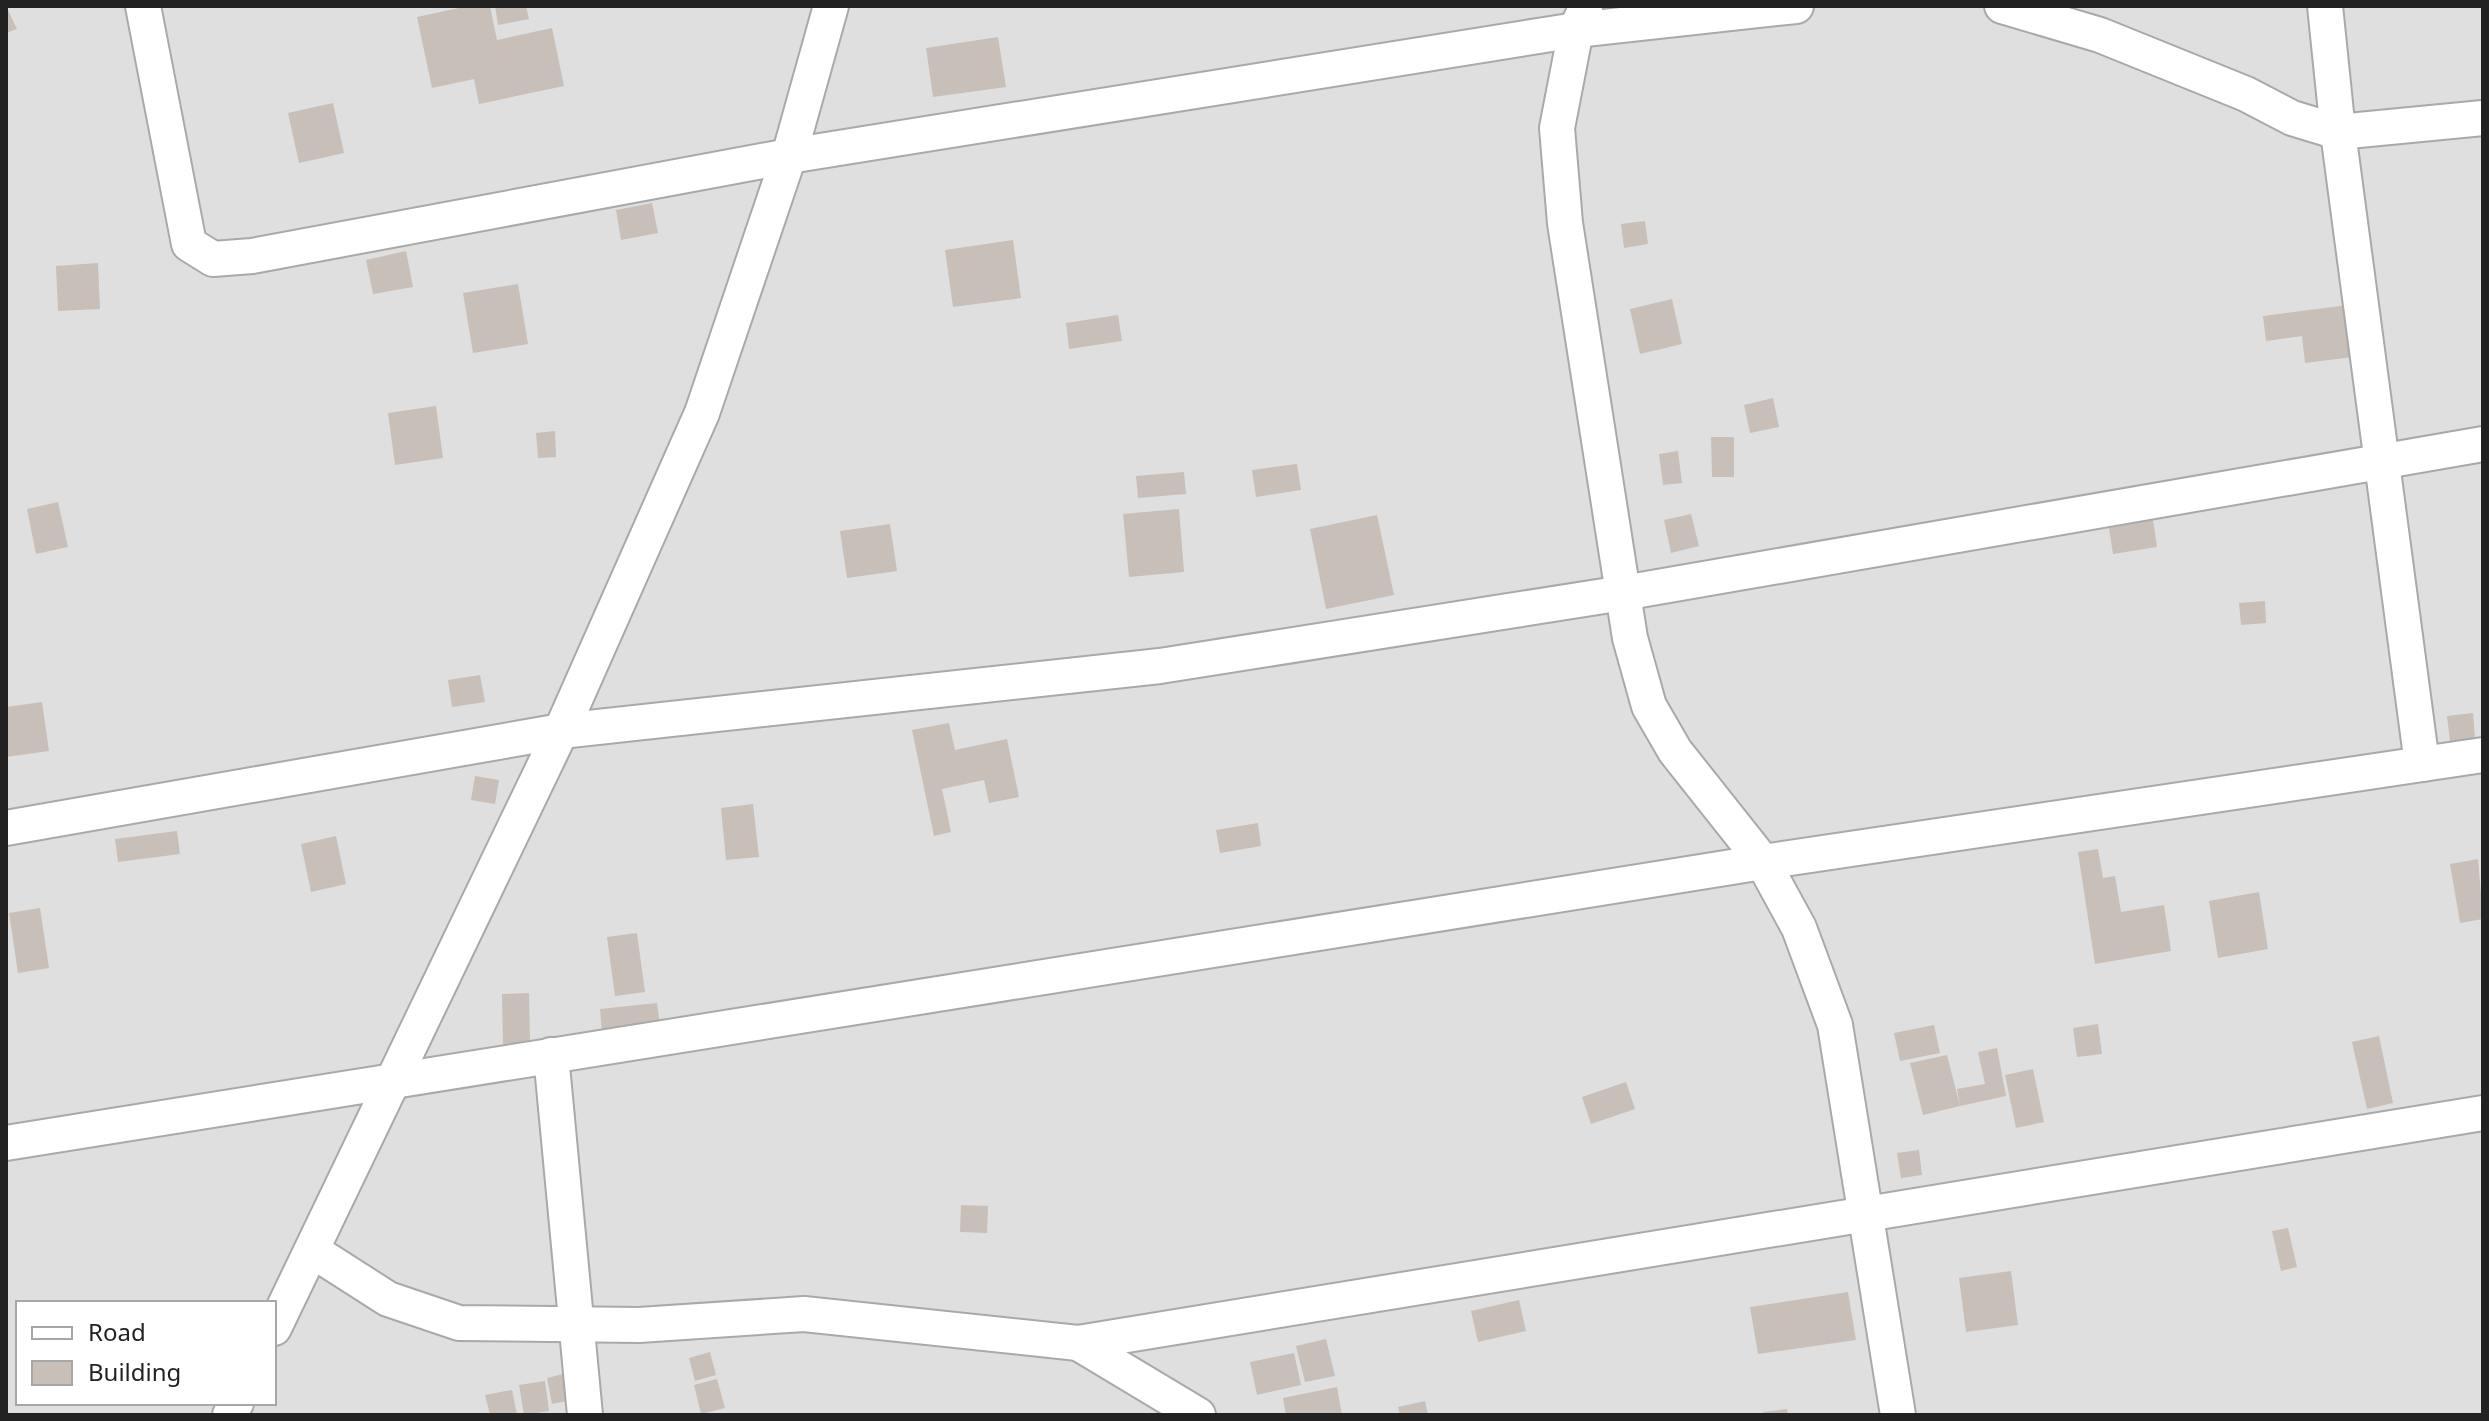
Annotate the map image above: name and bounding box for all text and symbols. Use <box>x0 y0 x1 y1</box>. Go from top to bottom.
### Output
legend <box>16 1301 276 1405</box>
text: Road <box>88 1315 146 1348</box>
text: Building <box>88 1355 181 1388</box>

